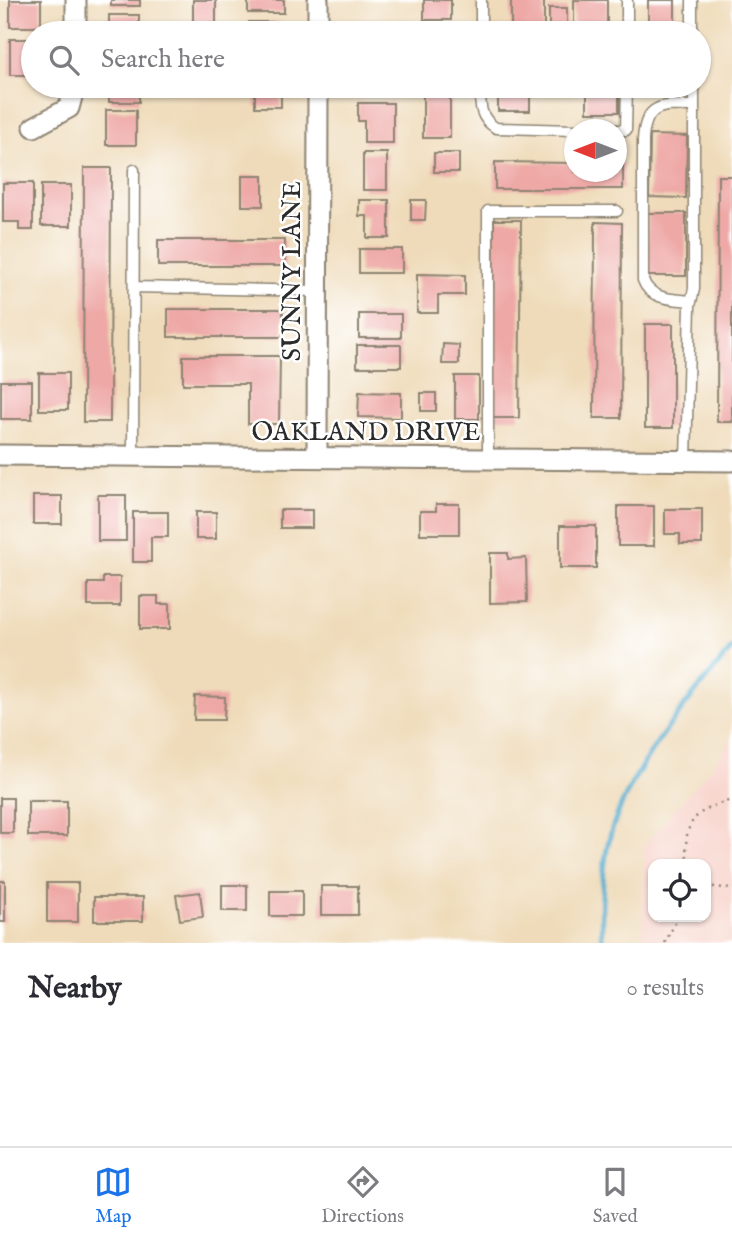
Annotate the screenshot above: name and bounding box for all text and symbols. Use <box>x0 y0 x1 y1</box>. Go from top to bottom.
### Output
search box <box>21 21 711 98</box>
icon: search <box>45 41 83 79</box>
text: Search here <box>101 43 225 76</box>
north arrow <box>564 119 627 182</box>
street label: SUNNY LANE <box>276 181 309 361</box>
street label: OAKLAND DRIVE <box>252 416 480 449</box>
map controls <box>648 859 711 922</box>
button: locate <box>648 859 711 922</box>
text: Nearby <box>28 970 121 1008</box>
text: 0 results <box>626 974 704 1003</box>
tab: Map <box>94 1163 132 1229</box>
tab: Directions <box>321 1163 404 1229</box>
tab: Saved <box>593 1163 638 1229</box>

